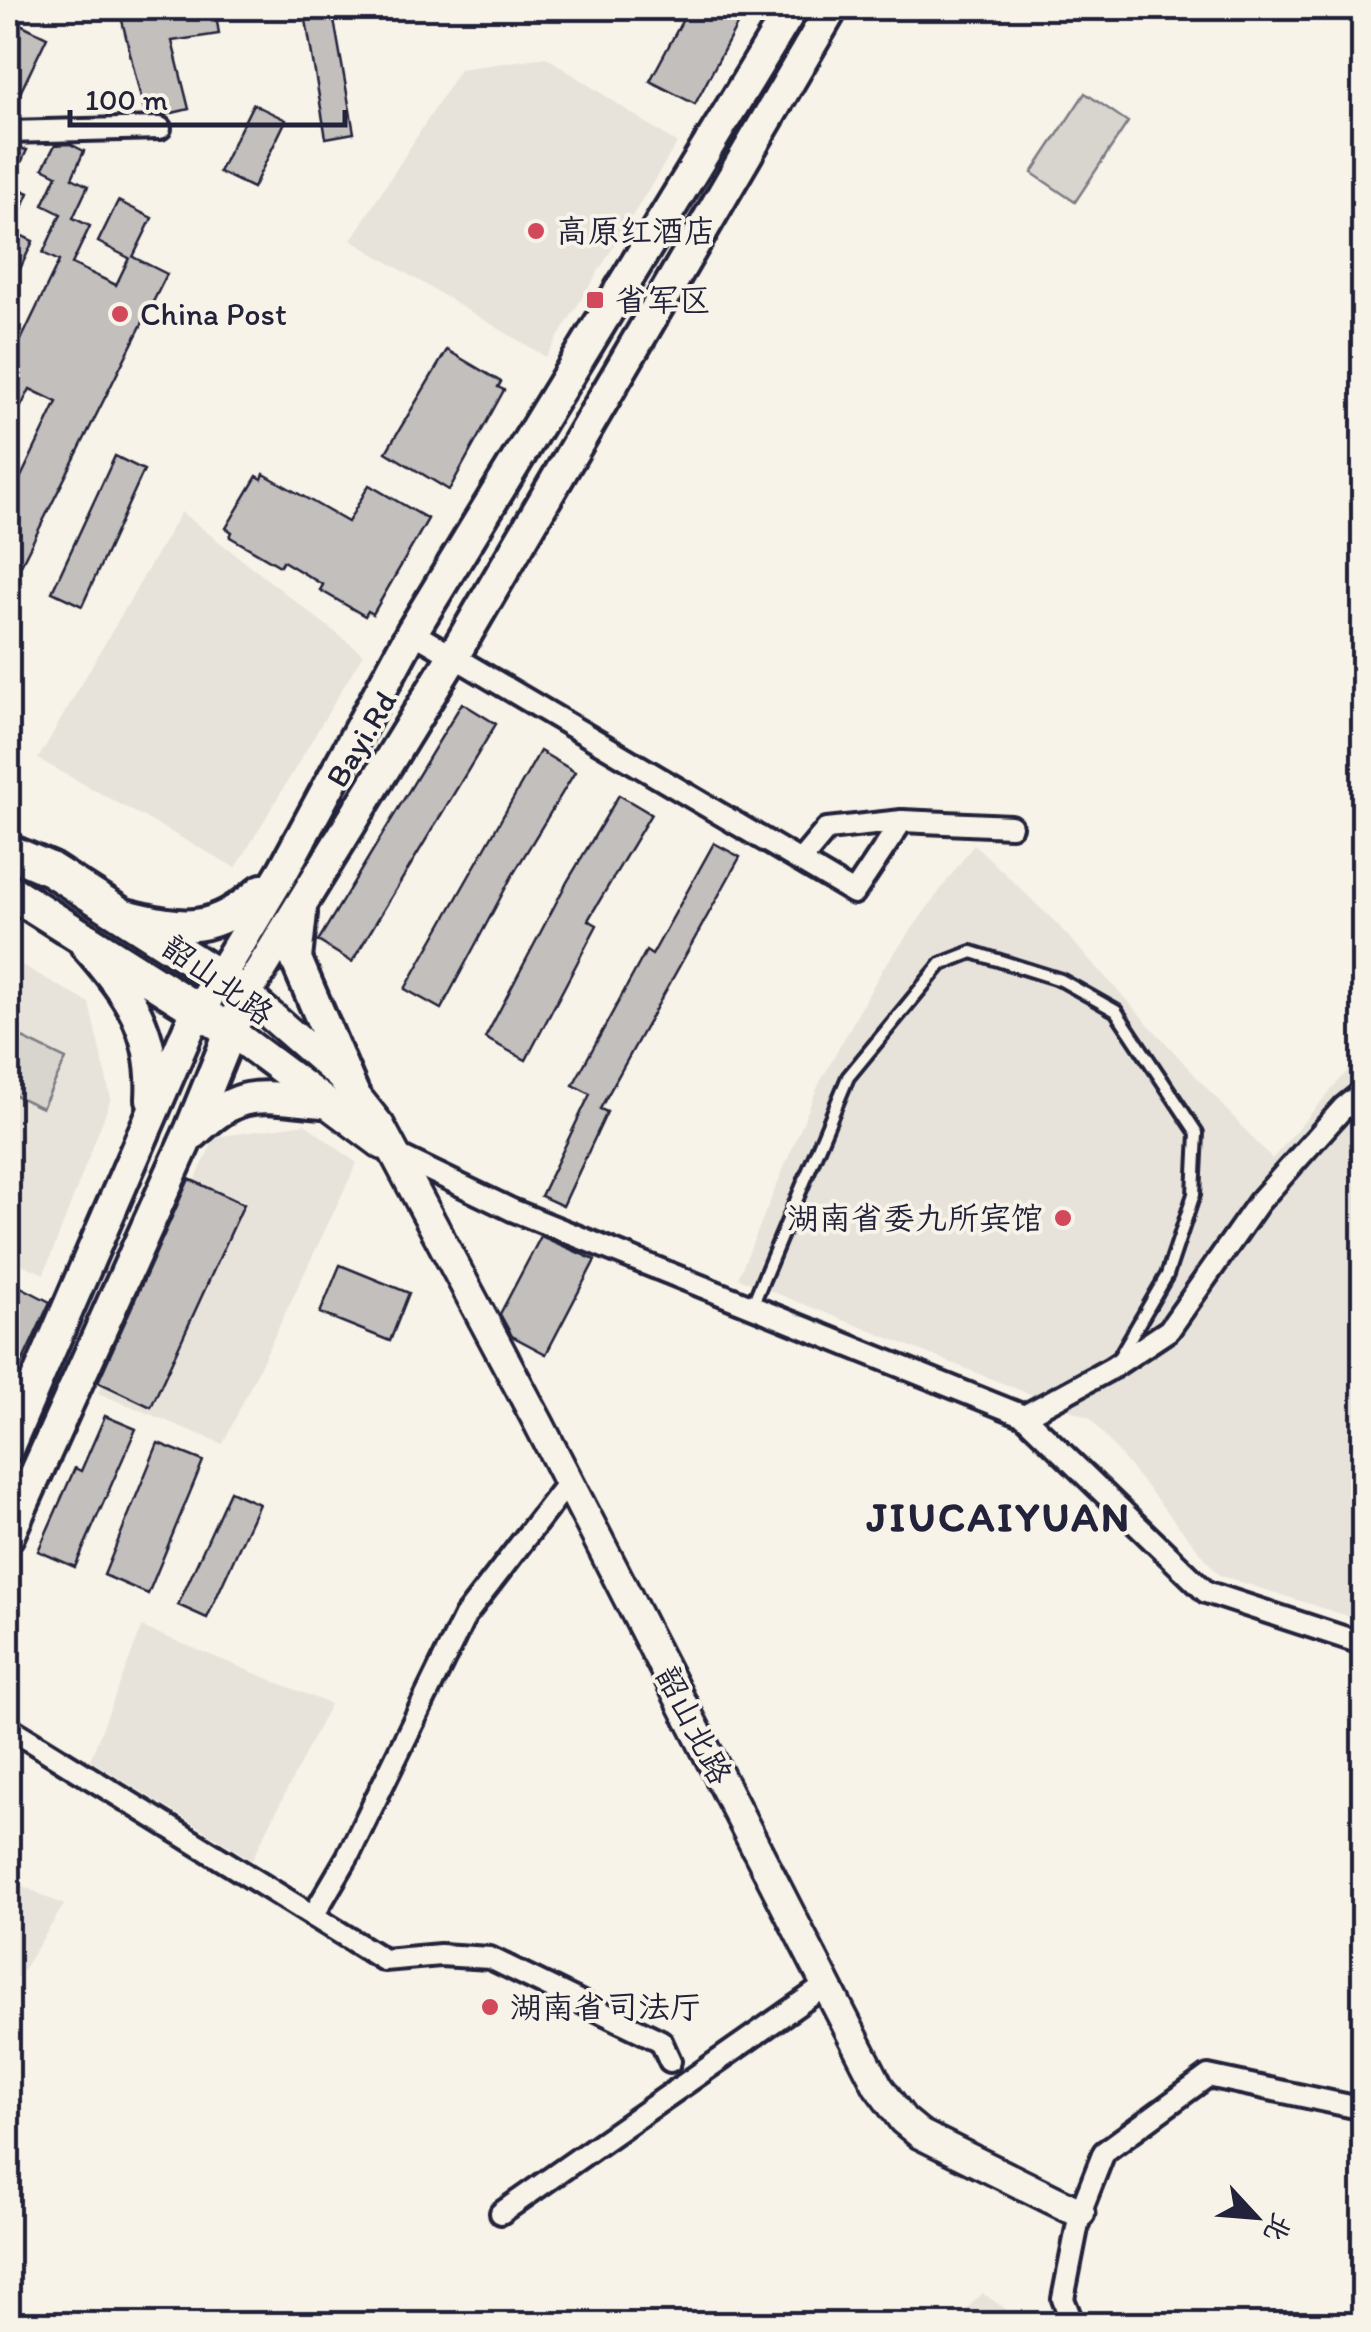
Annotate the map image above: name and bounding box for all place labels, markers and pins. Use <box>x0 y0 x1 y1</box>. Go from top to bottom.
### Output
place label: 高原红酒店 <box>556 212 716 250</box>
marker: 高原红酒店 <box>525 220 547 242</box>
place label: 省军区 <box>615 281 711 319</box>
marker: 省军区 <box>584 289 606 311</box>
place label: China Post <box>140 295 287 333</box>
marker: China Post <box>109 303 131 325</box>
place label: 湖南省委九所宾馆 <box>787 1199 1043 1237</box>
marker: 湖南省委九所宾馆 <box>1052 1207 1074 1229</box>
place label: 湖南省司法厅 <box>510 1988 702 2026</box>
marker: 湖南省司法厅 <box>479 1996 501 2018</box>

